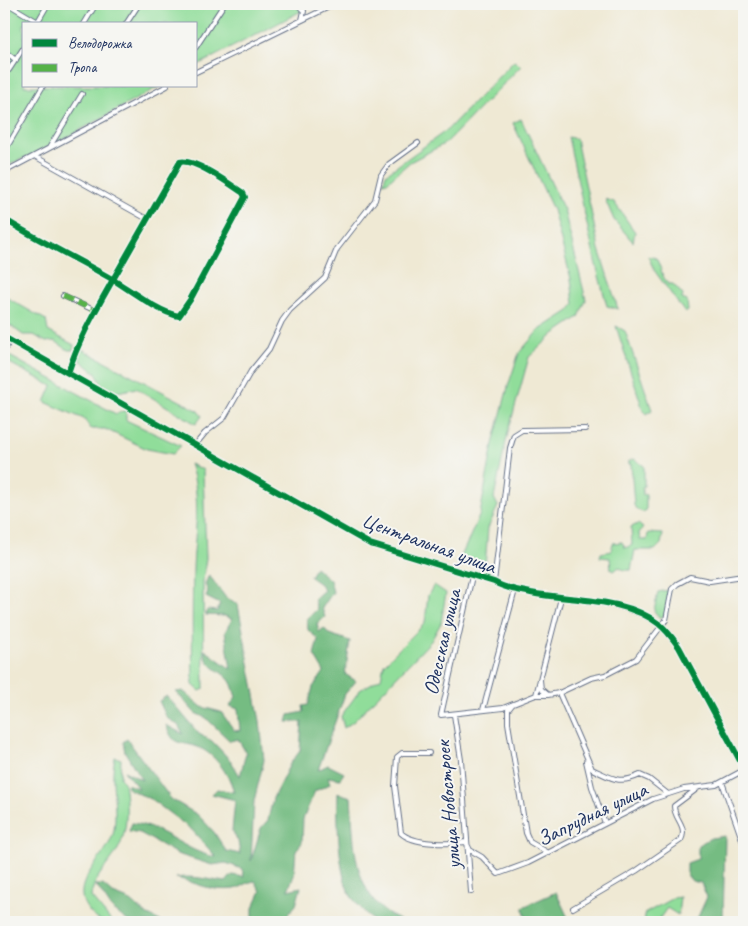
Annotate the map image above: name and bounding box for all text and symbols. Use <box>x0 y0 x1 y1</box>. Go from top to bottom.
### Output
legend <box>22 22 198 88</box>
text: Велодорожка <box>68 34 132 53</box>
text: Тропа <box>68 58 97 77</box>
street label: Центральная улица <box>358 507 501 580</box>
street label: Одесская улица <box>417 584 467 697</box>
street label: улица Новостроек <box>429 738 467 872</box>
street label: Запрудная улица <box>533 775 653 852</box>

